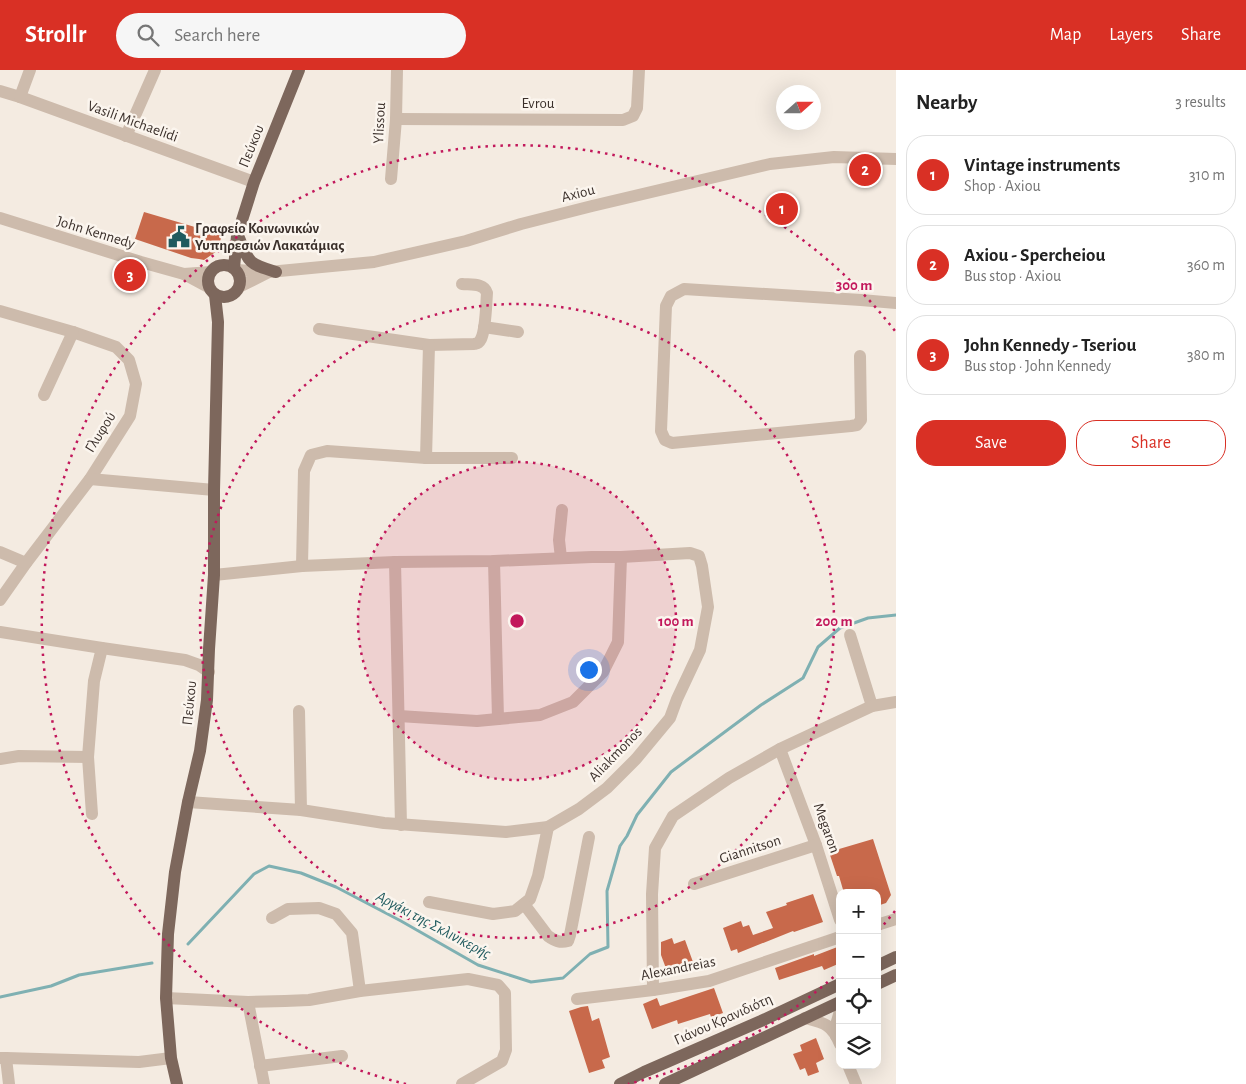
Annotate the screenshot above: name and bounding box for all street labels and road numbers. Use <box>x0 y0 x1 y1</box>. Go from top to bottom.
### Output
street label: Evrou <box>522 96 555 111</box>
street label: Vasili Michaelidi <box>86 98 180 145</box>
street label: Ylissou <box>371 102 388 144</box>
street label: Πεύκου <box>236 123 267 170</box>
street label: Axiou <box>560 182 597 205</box>
street label: John Kennedy <box>55 213 137 252</box>
street label: Γλυφού <box>82 409 119 455</box>
street label: Πεύκου <box>180 680 199 726</box>
street label: Aliakmonos <box>586 724 645 785</box>
street label: Megaron <box>811 801 842 855</box>
street label: Giannitson <box>718 833 783 866</box>
street label: Alexandreias <box>640 954 717 983</box>
street label: Γιάνου Κρανιδιότη <box>672 991 775 1048</box>

